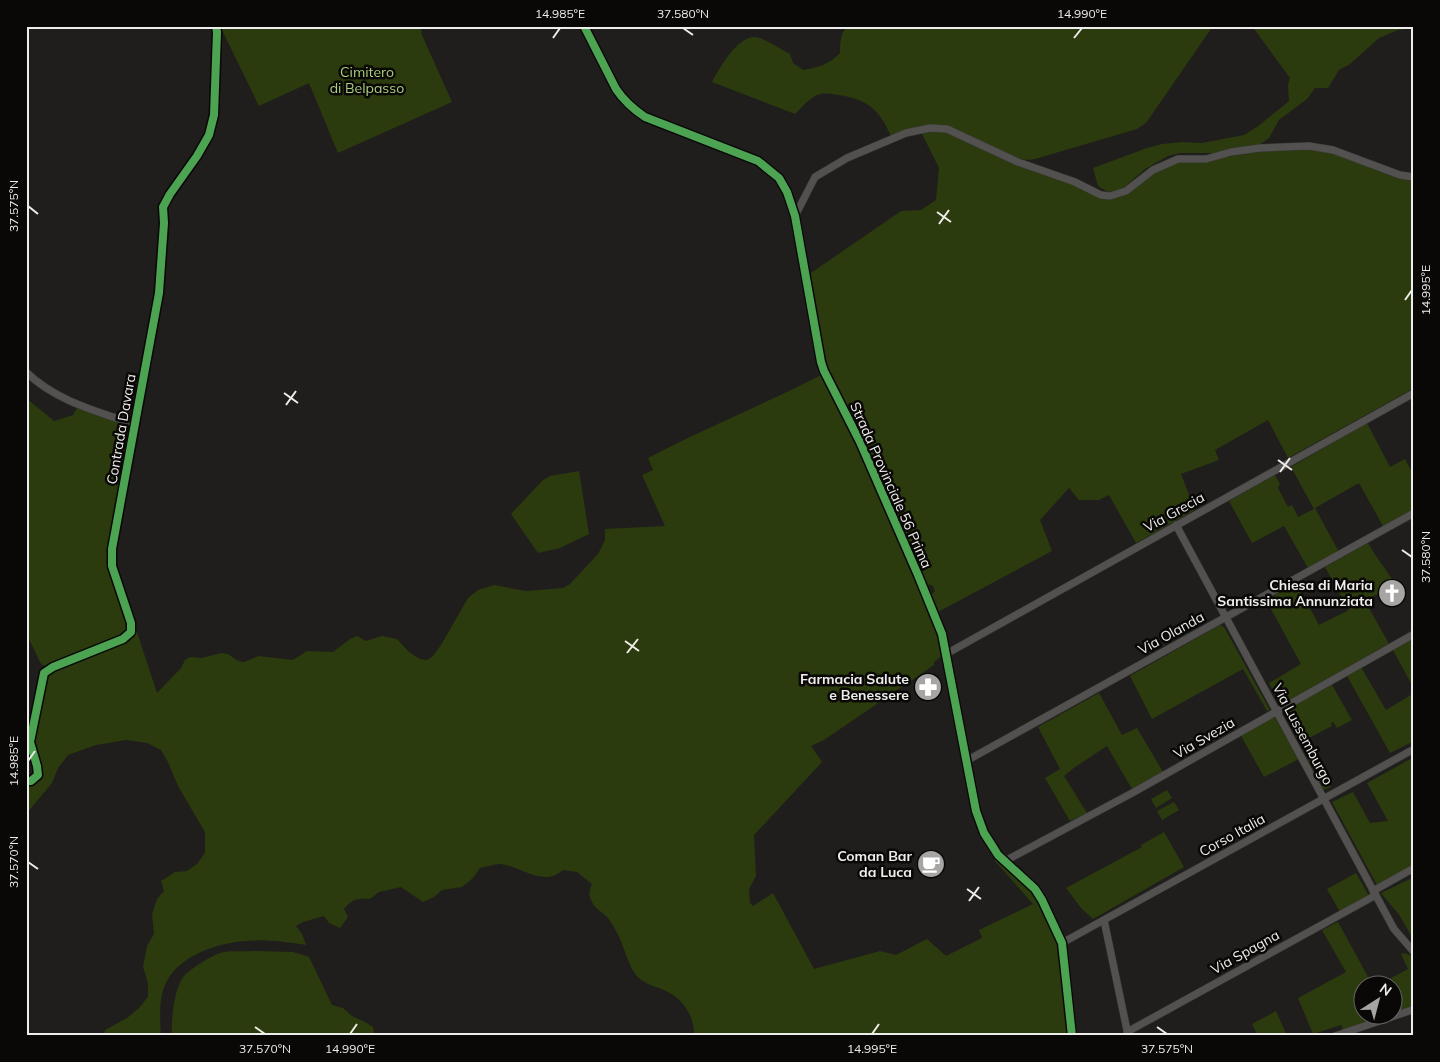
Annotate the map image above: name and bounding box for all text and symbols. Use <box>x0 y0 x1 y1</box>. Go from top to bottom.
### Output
text: 14.985°E <box>535 6 585 21</box>
text: 37.580°N <box>657 6 709 21</box>
text: 14.990°E <box>1057 6 1107 21</box>
park label: Cimitero di Belpasso <box>330 63 404 97</box>
text: 37.575°N <box>6 180 21 232</box>
text: 14.995°E <box>1418 265 1433 315</box>
street label: Contrada Davara <box>102 372 140 486</box>
street label: Strada Provinciale 56 Prima <box>846 399 936 571</box>
street label: Via Grecia <box>1140 488 1208 536</box>
text: 37.580°N <box>1418 531 1433 583</box>
place label: Chiesa di Maria Santissima Annunziata <box>1217 576 1373 610</box>
church icon: Chiesa di Maria Santissima Annunziata <box>1377 578 1407 608</box>
street label: Via Olanda <box>1135 608 1207 658</box>
place label: Farmacia Salute e Benessere <box>800 670 909 704</box>
pharmacy icon: Farmacia Salute e Benessere <box>913 672 943 702</box>
street label: Via Lussemburgo <box>1269 680 1337 788</box>
street label: Via Svezia <box>1170 713 1238 763</box>
text: 14.985°E <box>6 736 21 786</box>
street label: Corso Italia <box>1196 810 1268 860</box>
text: 37.570°N <box>6 836 21 888</box>
place label: Coman Bar da Luca <box>837 847 912 881</box>
cafe icon: Coman Bar da Luca <box>916 849 946 879</box>
street label: Via Spagna <box>1208 926 1282 978</box>
north arrow <box>1352 974 1402 1024</box>
text: N <box>1376 979 1395 1000</box>
text: 37.570°N <box>239 1041 291 1056</box>
text: 14.990°E <box>325 1041 375 1056</box>
text: 14.995°E <box>847 1041 897 1056</box>
text: 37.575°N <box>1141 1041 1193 1056</box>

